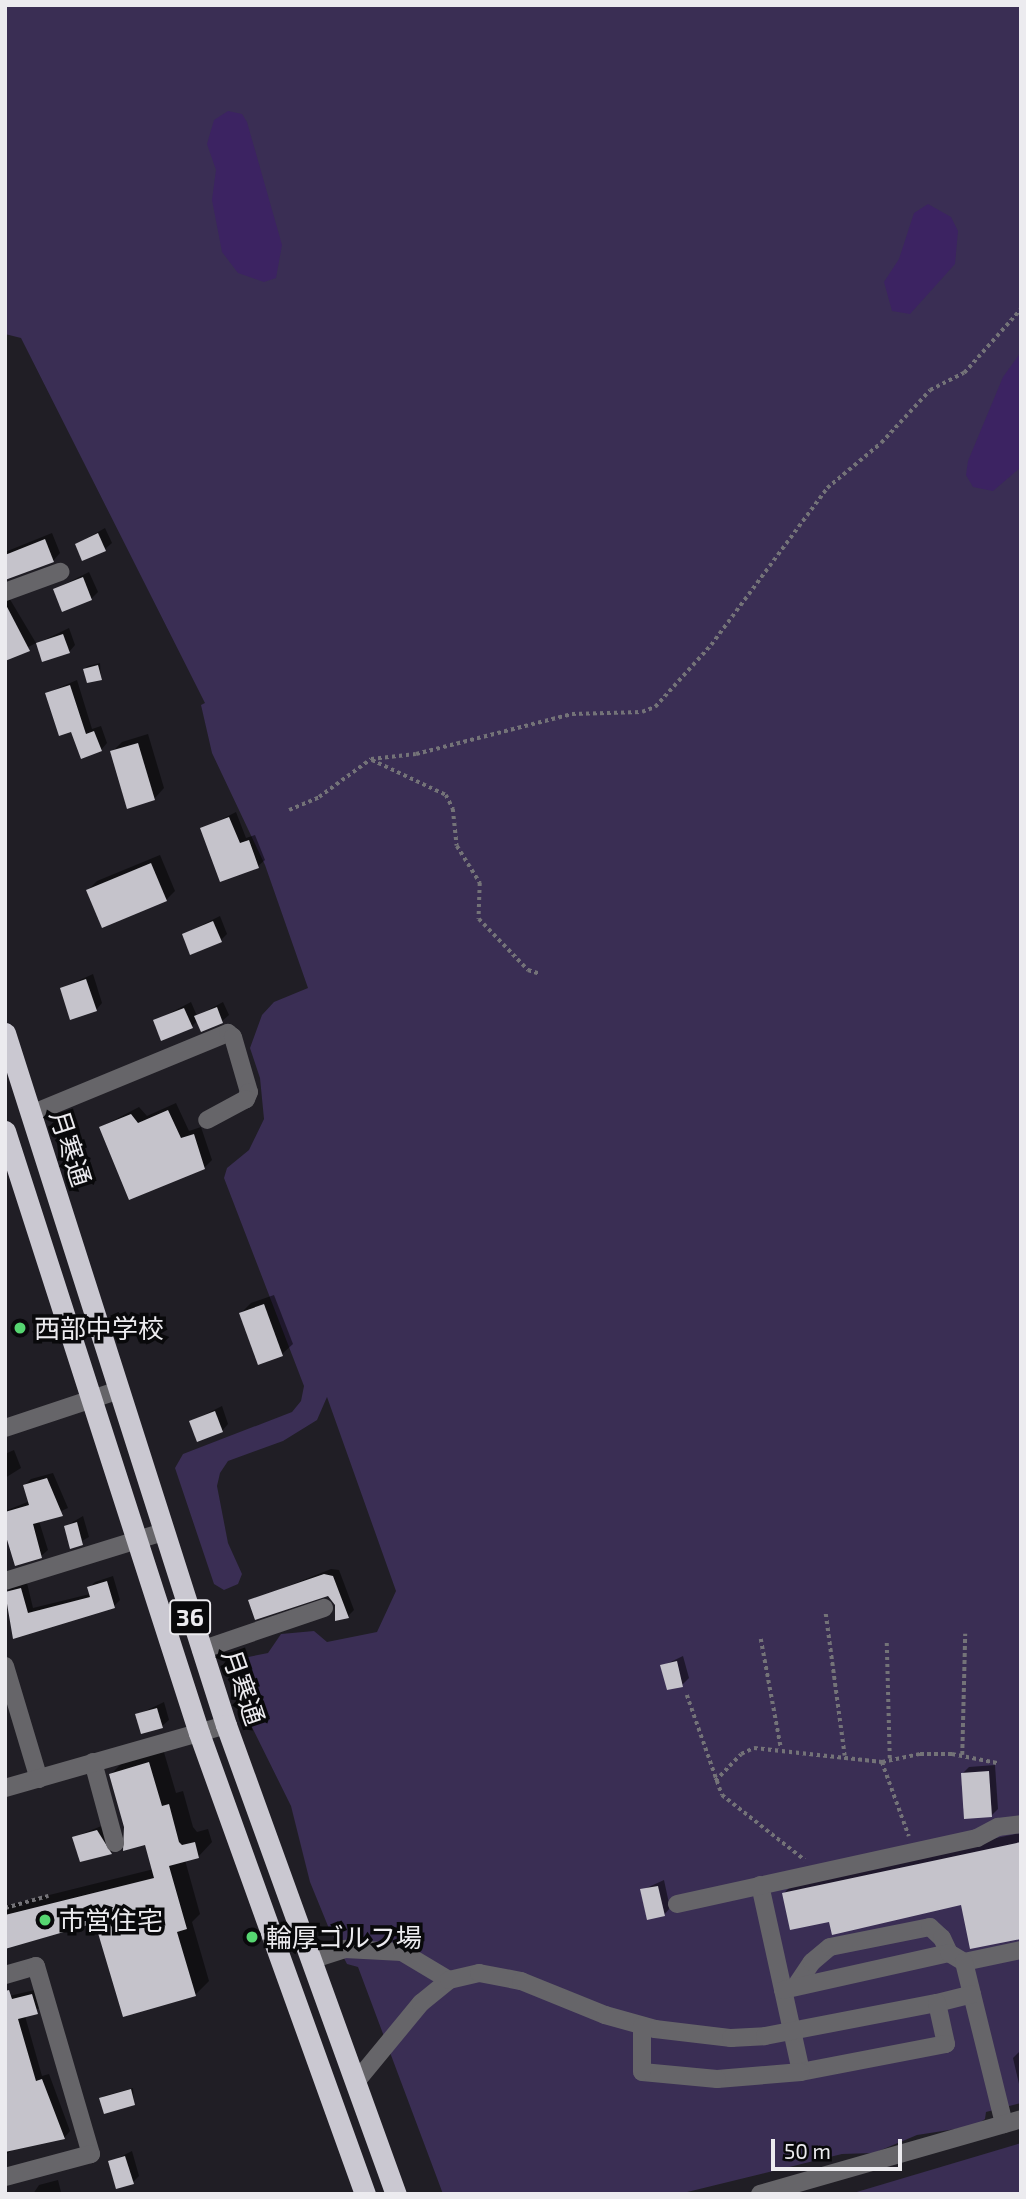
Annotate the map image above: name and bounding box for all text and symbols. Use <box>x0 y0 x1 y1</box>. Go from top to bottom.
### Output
street label: 月寒通 <box>44 1106 98 1190</box>
place label: 西部中学校 <box>34 1312 164 1344</box>
marker: 西部中学校 <box>12 1320 28 1336</box>
road number: 36 <box>169 1596 211 1638</box>
street label: 月寒通 <box>217 1645 271 1729</box>
place label: 市営住宅 <box>59 1904 163 1936</box>
marker: 市営住宅 <box>37 1912 53 1928</box>
place label: 輪厚ゴルフ場 <box>266 1921 422 1953</box>
marker: 輪厚ゴルフ場 <box>244 1929 260 1945</box>
scale bar <box>774 2126 905 2170</box>
text: 50 m <box>784 2138 831 2163</box>

